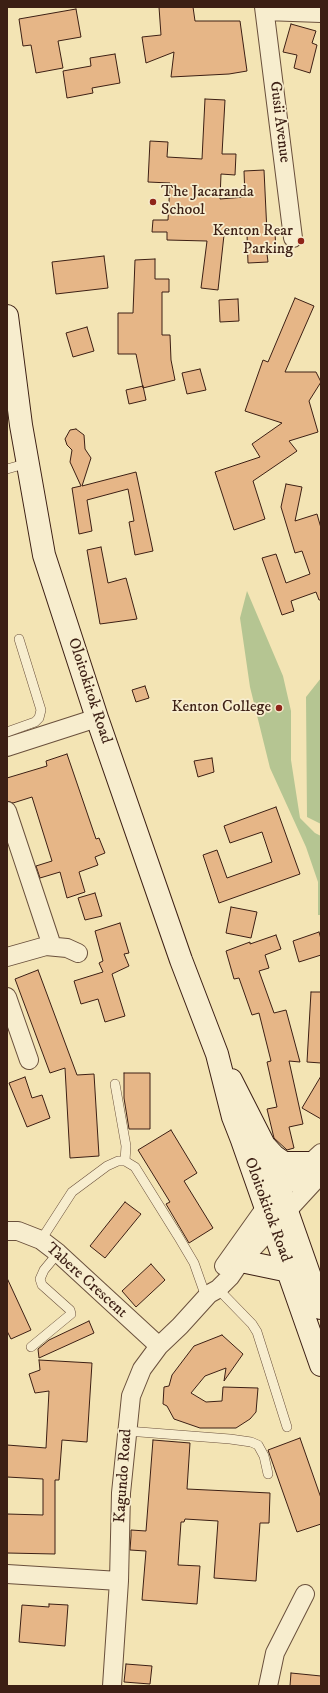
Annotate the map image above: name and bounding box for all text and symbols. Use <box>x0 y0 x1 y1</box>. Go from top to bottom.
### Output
street label: Gusii Avenue <box>264 80 294 164</box>
place label: The Jacaranda School <box>161 183 254 221</box>
marker: The Jacaranda School <box>148 197 158 207</box>
place label: Kenton Rear Parking <box>212 222 293 260</box>
marker: Kenton Rear Parking <box>296 236 306 246</box>
street label: Oloitokitok Road <box>63 636 115 746</box>
place label: Kenton College <box>171 698 271 718</box>
marker: Kenton College <box>274 703 284 713</box>
street label: Oloitokitok Road <box>239 1155 295 1265</box>
street label: Tabere Crescent <box>41 1239 131 1323</box>
street label: Kagundo Road <box>111 1428 137 1524</box>

